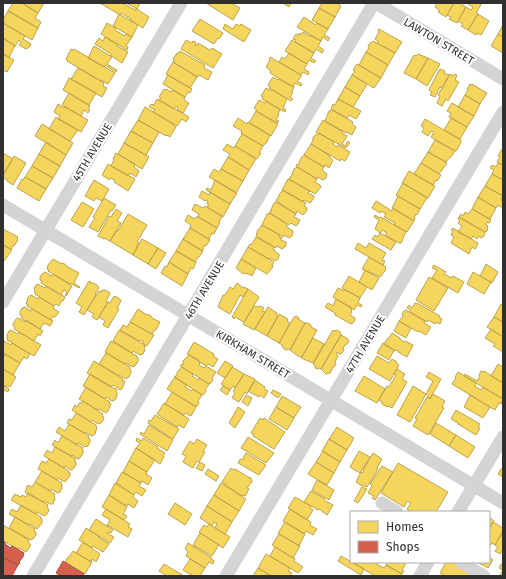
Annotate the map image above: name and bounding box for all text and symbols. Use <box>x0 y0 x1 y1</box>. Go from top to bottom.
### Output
street label: LAWTON STREET <box>401 15 477 68</box>
street label: 45TH AVENUE <box>70 121 115 184</box>
street label: 46TH AVENUE <box>182 258 227 322</box>
street label: 47TH AVENUE <box>343 313 388 376</box>
street label: KIRKHAM STREET <box>214 327 292 382</box>
legend <box>350 511 490 563</box>
text: Homes <box>386 520 424 534</box>
text: Shops <box>386 540 420 554</box>

